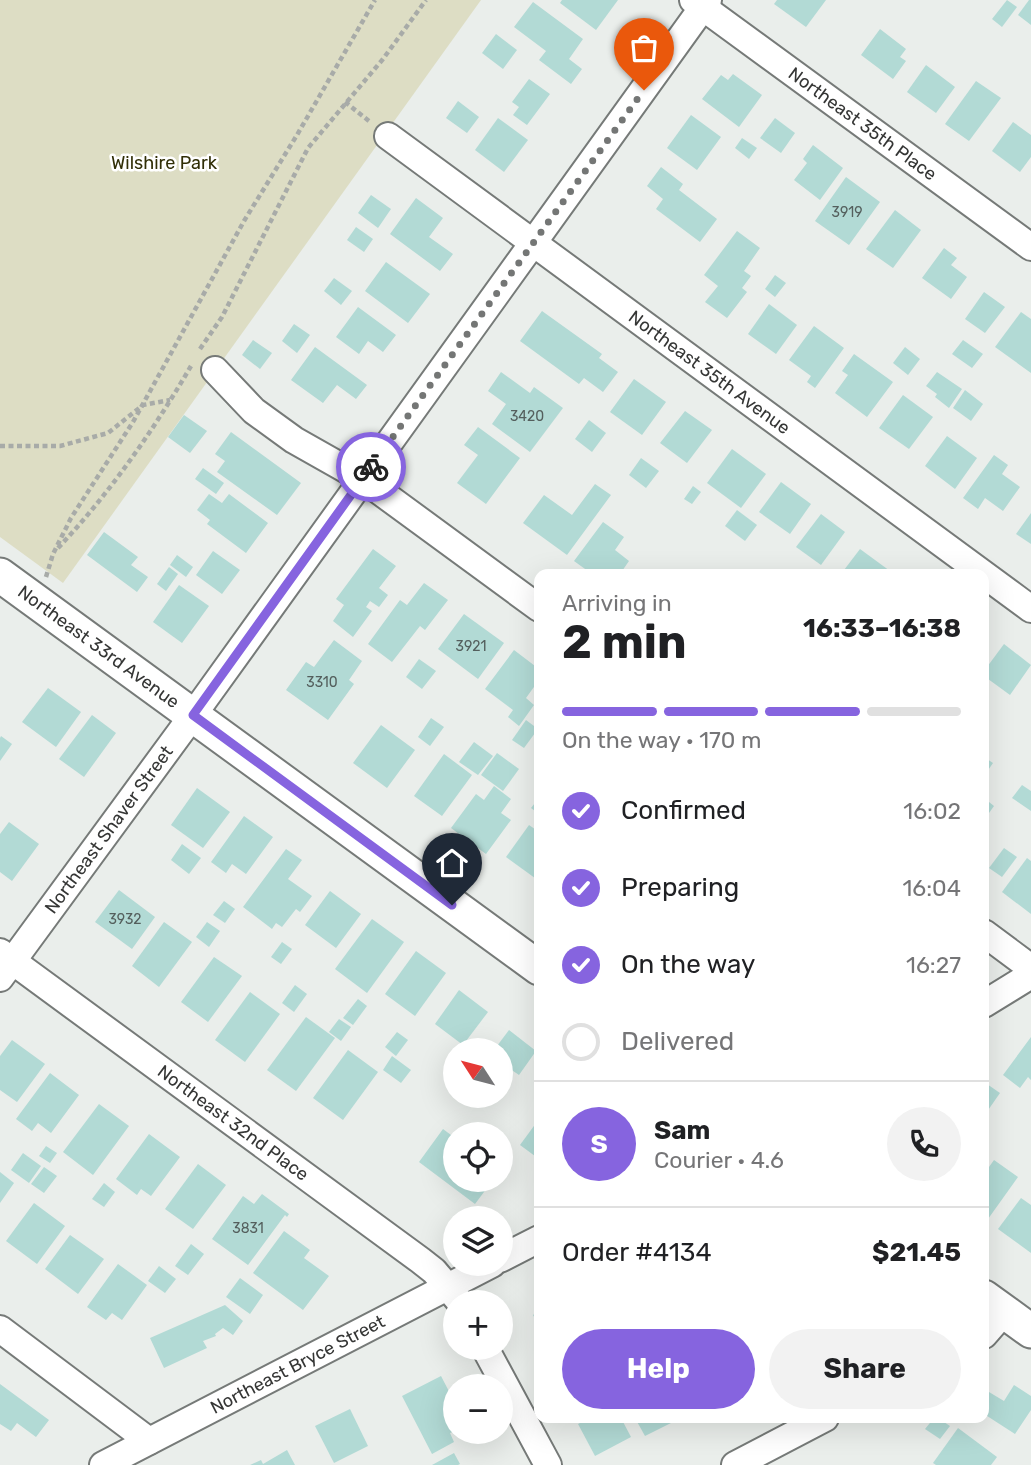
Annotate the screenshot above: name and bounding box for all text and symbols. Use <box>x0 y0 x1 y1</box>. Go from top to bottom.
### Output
pin <box>614 18 674 90</box>
icon: bag <box>625 29 663 67</box>
street label: Northeast 35th Place <box>784 62 941 185</box>
park label: Wilshire Park <box>111 152 218 174</box>
house number: 3919 <box>831 204 863 221</box>
street label: Northeast 35th Avenue <box>624 306 794 439</box>
house number: 3420 <box>510 408 544 425</box>
courier <box>336 432 406 502</box>
icon: bike <box>352 448 390 486</box>
street label: Northeast 33rd Avenue <box>14 581 184 713</box>
text: Arriving in <box>562 589 672 617</box>
text: 16:33–16:38 <box>803 613 961 644</box>
text: 2 min <box>562 615 687 670</box>
house number: 3921 <box>456 638 486 655</box>
house number: 3310 <box>306 674 338 691</box>
text: On the way · 170 m <box>562 726 761 754</box>
street label: Northeast Shaver Street <box>40 741 178 918</box>
icon: check <box>562 792 600 830</box>
text: Confirmed <box>621 795 746 826</box>
text: 16:02 <box>903 797 961 825</box>
pin <box>422 833 482 905</box>
icon: home <box>433 844 471 882</box>
icon: check <box>562 869 600 907</box>
text: Preparing <box>621 872 739 903</box>
text: 16:04 <box>903 874 961 902</box>
house number: 3932 <box>108 911 142 928</box>
icon: check <box>562 946 600 984</box>
text: On the way <box>621 949 755 980</box>
text: 16:27 <box>906 951 961 979</box>
text: Delivered <box>621 1026 734 1057</box>
north arrow <box>443 1038 513 1108</box>
map controls <box>443 1038 513 1444</box>
street label: Northeast 32nd Place <box>153 1060 313 1186</box>
button: phone <box>887 1107 961 1181</box>
text: Sam <box>654 1115 710 1146</box>
button: locate <box>443 1122 513 1192</box>
text: S <box>590 1129 608 1160</box>
text: Courier · 4.6 <box>654 1146 784 1174</box>
button: layers <box>443 1206 513 1276</box>
house number: 3831 <box>232 1220 264 1237</box>
text: Order #4134 <box>562 1237 712 1268</box>
text: $21.45 <box>872 1237 961 1268</box>
button: + <box>443 1290 513 1360</box>
street label: Northeast Bryce Street <box>207 1310 389 1419</box>
button: Help <box>562 1329 755 1409</box>
button: Share <box>769 1329 961 1409</box>
button: − <box>443 1374 513 1444</box>

